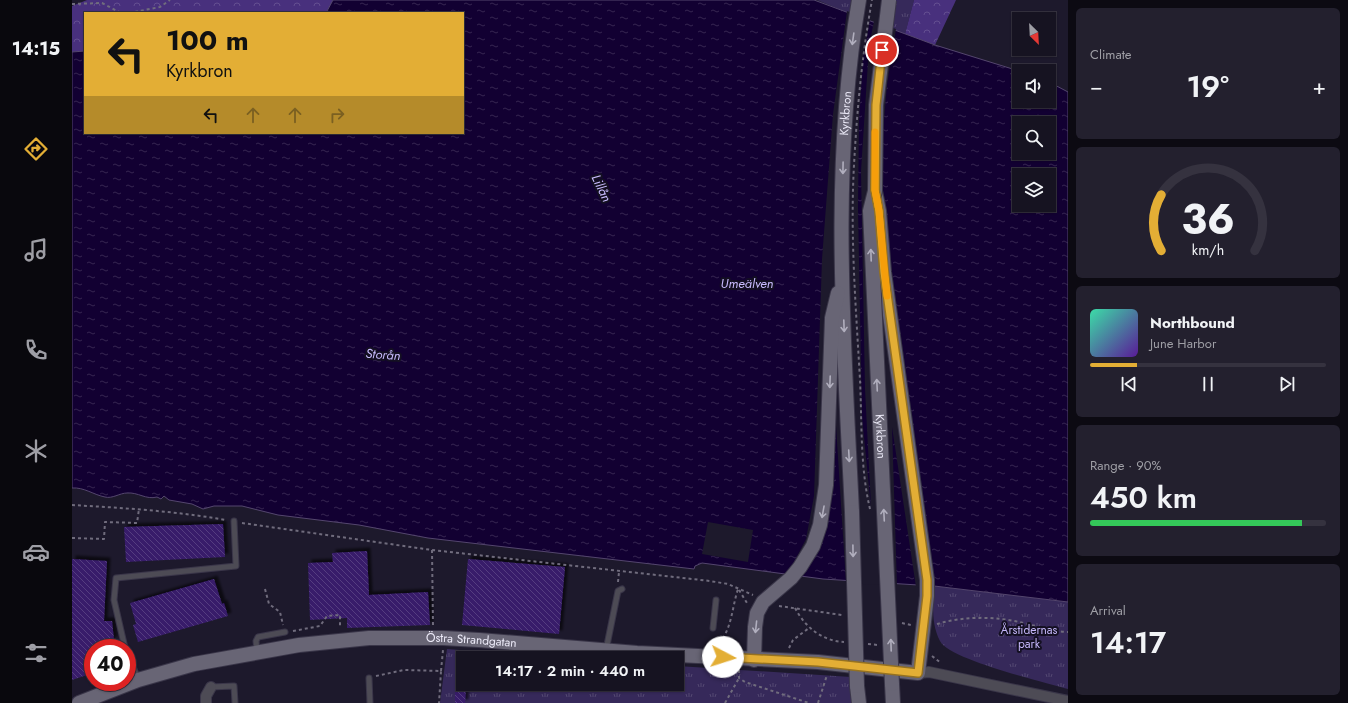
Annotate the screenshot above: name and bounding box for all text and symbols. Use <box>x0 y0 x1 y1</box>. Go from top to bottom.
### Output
north arrow <box>1012 12 1056 56</box>
map controls <box>1012 12 1056 212</box>
text: 100 m <box>166 20 249 61</box>
icon: left <box>100 28 152 80</box>
one-way arrow <box>849 32 857 45</box>
pin <box>865 33 899 67</box>
text: 14:15 <box>12 36 60 62</box>
icon: arrive <box>871 39 893 61</box>
text: Climate <box>1090 45 1131 64</box>
text: Kyrkbron <box>166 58 233 84</box>
button: sound <box>1012 64 1056 108</box>
text: 19° <box>1186 65 1229 108</box>
text: − <box>1090 70 1103 102</box>
text: + <box>1312 70 1326 102</box>
street label: Kyrkbron <box>835 90 856 136</box>
icon: left <box>200 104 222 126</box>
icon: ahead <box>242 104 264 126</box>
icon: ahead <box>284 104 306 126</box>
icon: right <box>326 104 348 126</box>
button: search <box>1012 116 1056 160</box>
icon: directions <box>22 135 50 163</box>
one-way arrow <box>839 161 847 174</box>
button: layers <box>1012 168 1056 212</box>
water label: Lillån <box>587 171 617 206</box>
text: 36 <box>1181 188 1235 249</box>
icon: music <box>22 236 50 264</box>
text: km/h <box>1192 239 1224 259</box>
one-way arrow <box>868 249 875 262</box>
water label: Umeälven <box>721 274 774 293</box>
text: Northbound <box>1150 312 1235 334</box>
one-way arrow <box>840 319 848 332</box>
text: June Harbor <box>1150 334 1216 353</box>
icon: phone <box>22 336 50 364</box>
water label: Storån <box>365 344 401 365</box>
icon: previous <box>1118 373 1140 395</box>
icon: pause <box>1197 373 1219 395</box>
icon: next <box>1276 373 1298 395</box>
one-way arrow <box>826 375 834 388</box>
one-way arrow <box>874 379 881 392</box>
street label: Kyrkbron <box>870 414 891 459</box>
icon: climate <box>22 437 50 465</box>
one-way arrow <box>846 449 853 462</box>
text: Range · 90% <box>1090 456 1161 475</box>
text: 450 km <box>1090 476 1197 519</box>
one-way arrow <box>818 505 826 518</box>
one-way arrow <box>881 509 888 522</box>
icon: car <box>22 538 50 566</box>
one-way arrow <box>849 544 857 557</box>
text: Arrival <box>1090 601 1126 620</box>
one-way arrow <box>752 620 759 633</box>
park label: Årstidernas park <box>1001 621 1058 653</box>
text: 14:17 <box>1090 621 1166 664</box>
street label: Östra Strandgatan <box>426 629 517 652</box>
position arrow <box>702 636 744 678</box>
icon: filters <box>22 639 50 667</box>
speed limit sign: 40 <box>84 639 136 691</box>
one-way arrow <box>887 639 894 652</box>
text: 14:17 · 2 min · 440 m <box>495 660 645 682</box>

